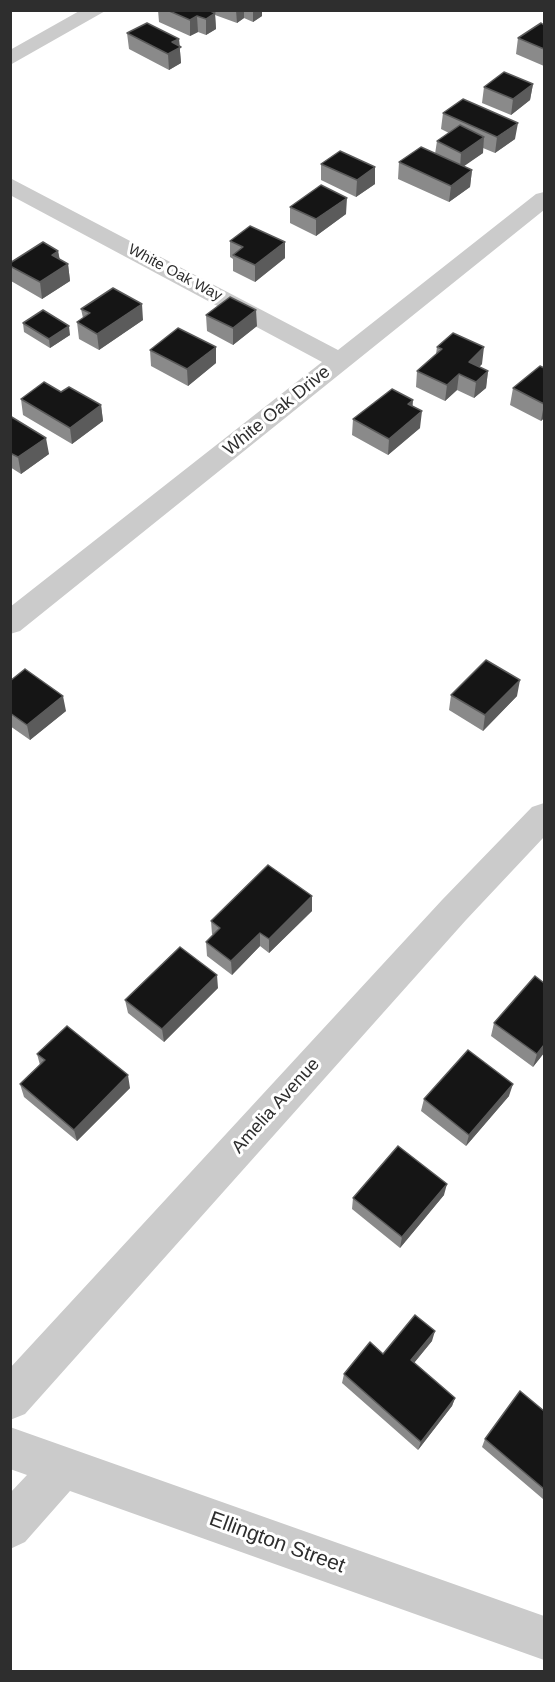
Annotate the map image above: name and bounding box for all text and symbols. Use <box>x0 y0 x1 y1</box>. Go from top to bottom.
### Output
street label: White Oak Way <box>125 241 225 305</box>
street label: White Oak Drive <box>219 361 335 461</box>
street label: Amelia Avenue <box>228 1054 324 1158</box>
street label: Ellington Street <box>206 1507 348 1579</box>

